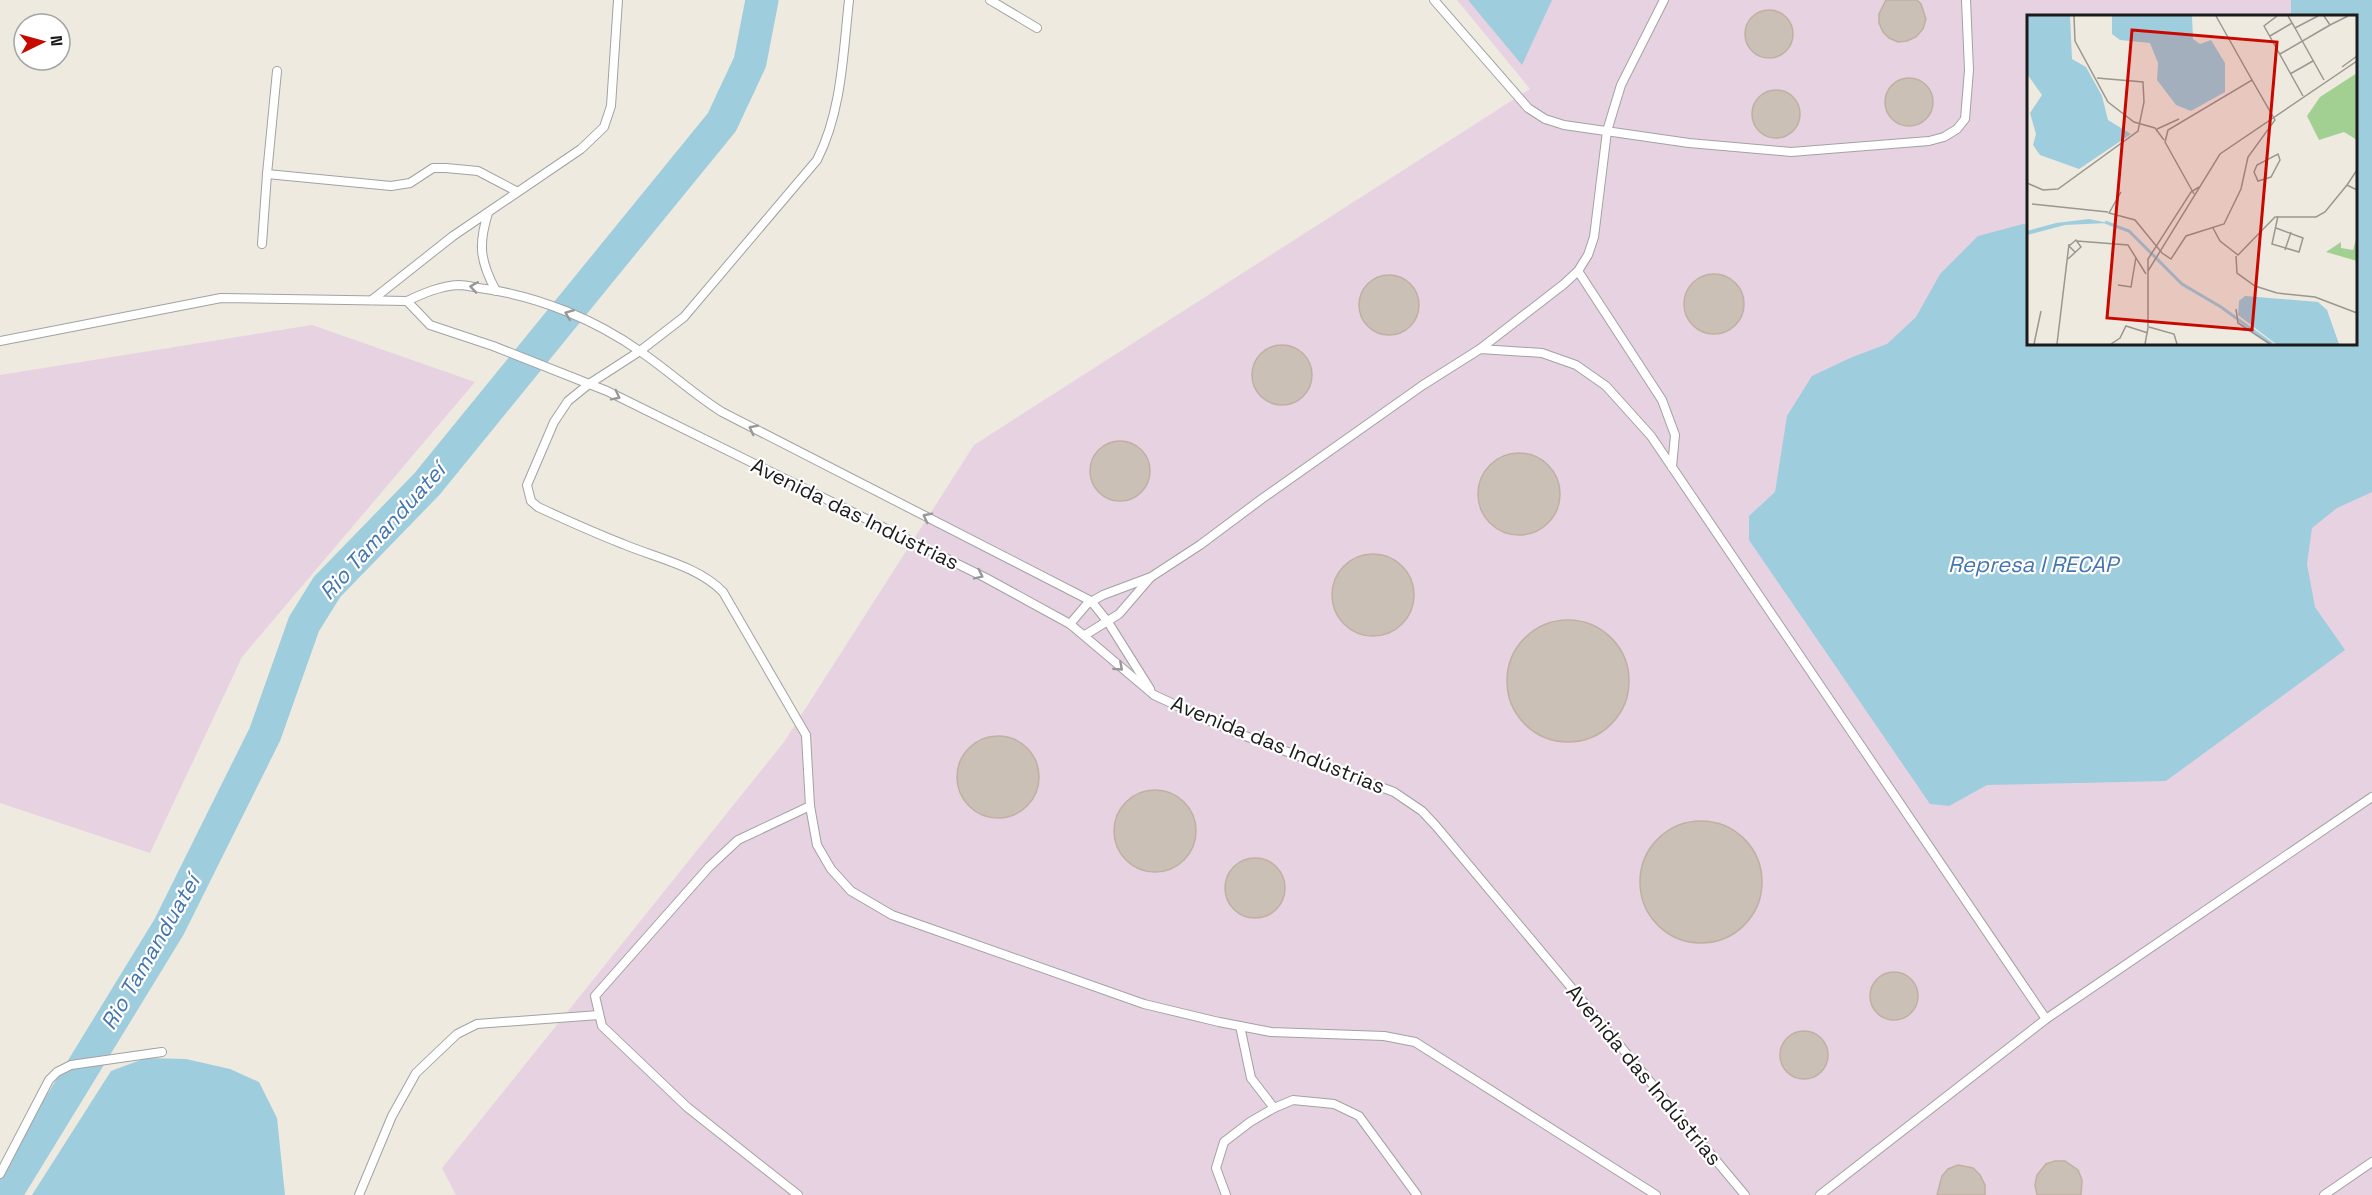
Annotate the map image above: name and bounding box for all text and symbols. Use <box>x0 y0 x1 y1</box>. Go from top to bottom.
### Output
north arrow <box>12 12 72 72</box>
inset map <box>2027 15 2357 345</box>
text: N <box>46 34 67 47</box>
one-way arrow <box>470 282 479 294</box>
one-way arrow <box>564 309 575 321</box>
one-way arrow <box>610 389 620 400</box>
one-way arrow <box>749 424 760 436</box>
street label: Avenida das Indústrias <box>747 451 964 576</box>
water label: Rio Tamanduateí <box>313 453 454 605</box>
one-way arrow <box>922 513 933 525</box>
water label: Represa I RECAP <box>1948 550 2121 578</box>
one-way arrow <box>973 568 984 579</box>
one-way arrow <box>1112 659 1123 670</box>
street label: Avenida das Indústrias <box>1167 689 1389 800</box>
water label: Rio Tamanduateí <box>94 865 208 1035</box>
street label: Avenida das Indústrias <box>1561 979 1728 1171</box>

